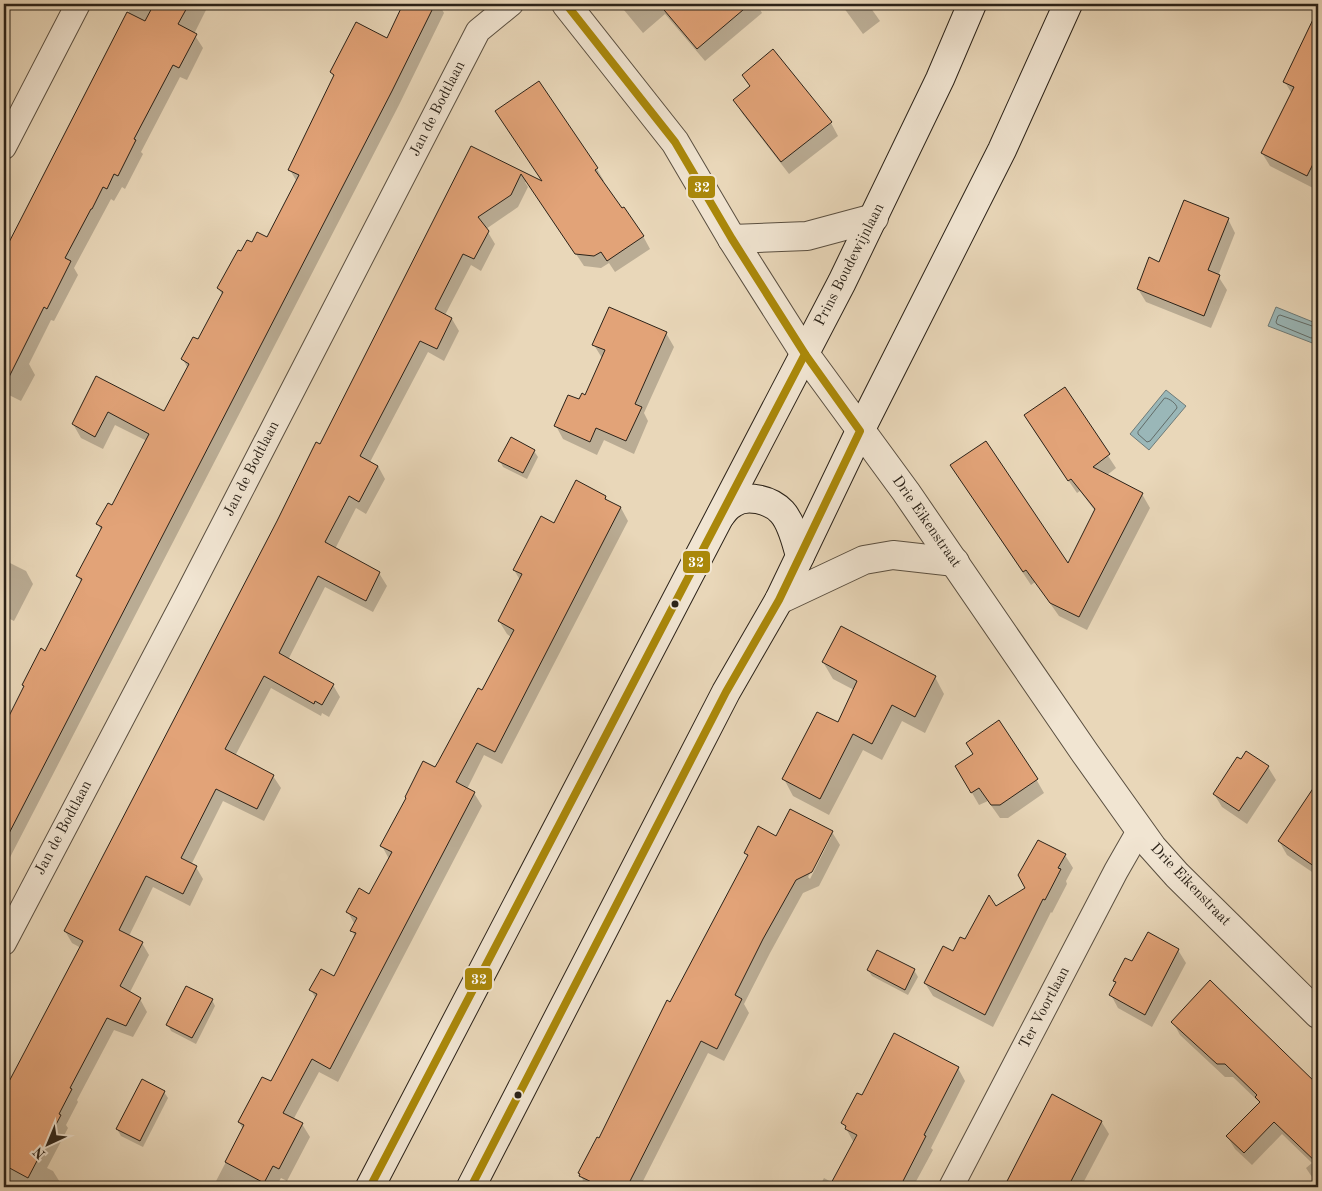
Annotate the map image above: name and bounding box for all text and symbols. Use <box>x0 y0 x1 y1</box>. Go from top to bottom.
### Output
street label: Jan de Bodtlaan <box>408 59 468 159</box>
line badge: 32 <box>687 175 716 199</box>
text: 32 <box>694 181 710 195</box>
street label: Prins Boudewijnlaan <box>813 201 887 329</box>
street label: Jan de Bodtlaan <box>222 419 282 519</box>
street label: Drie Eikenstraat <box>889 473 963 571</box>
line badge: 32 <box>682 550 711 574</box>
text: 32 <box>688 556 704 570</box>
unlabelled marker <box>670 599 680 609</box>
street label: Jan de Bodtlaan <box>33 778 95 878</box>
street label: Drie Eikenstraat <box>1147 841 1233 929</box>
street label: Ter Voortlaan <box>1017 965 1073 1051</box>
line badge: 32 <box>464 967 493 991</box>
text: 32 <box>471 973 487 987</box>
unlabelled marker <box>513 1090 523 1100</box>
north arrow <box>22 1118 72 1168</box>
text: N <box>31 1144 48 1161</box>

